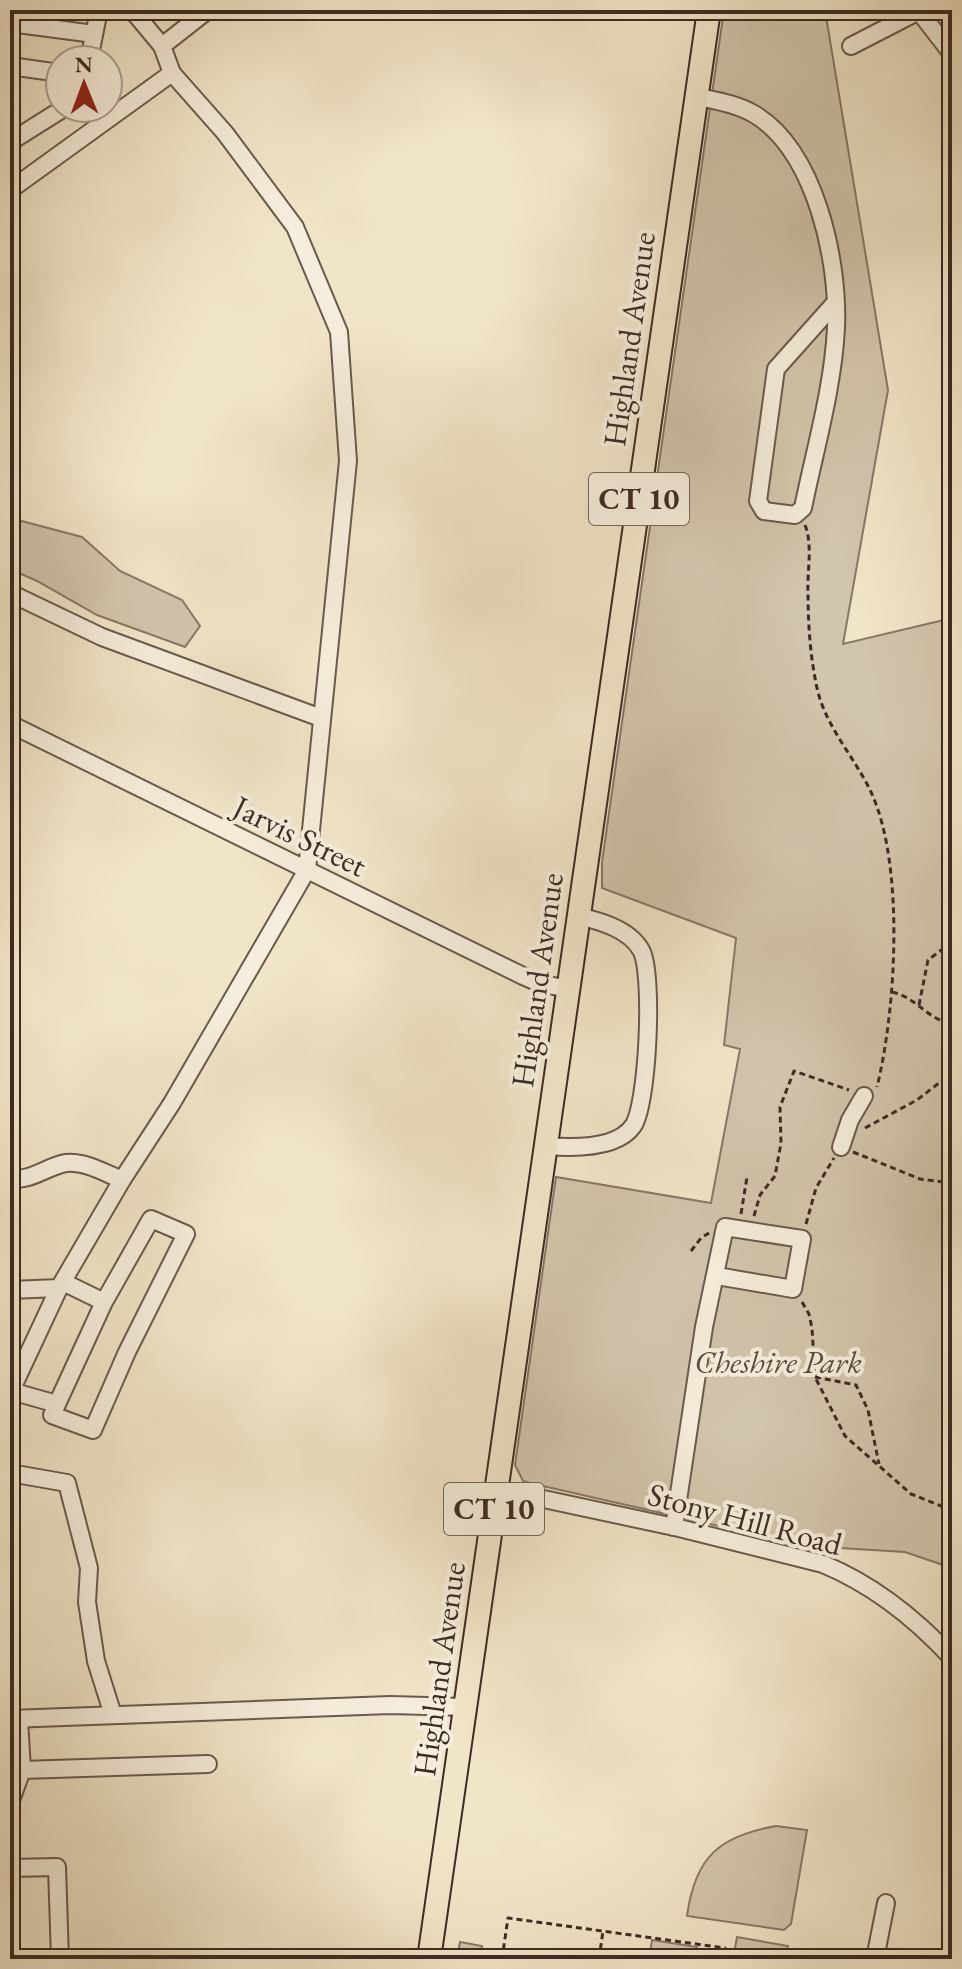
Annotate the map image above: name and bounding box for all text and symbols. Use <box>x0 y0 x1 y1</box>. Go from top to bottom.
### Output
north arrow <box>44 44 124 124</box>
text: N <box>75 50 93 79</box>
street label: Highland Avenue <box>593 229 665 449</box>
road number: CT 10 <box>589 473 689 525</box>
street label: Jarvis Street <box>224 784 374 886</box>
street label: Highland Avenue <box>501 870 573 1090</box>
park label: Cheshire Park <box>694 1341 862 1383</box>
street label: Stony Hill Road <box>643 1473 847 1565</box>
road number: CT 10 <box>444 1483 544 1535</box>
street label: Highland Avenue <box>403 1559 475 1779</box>

